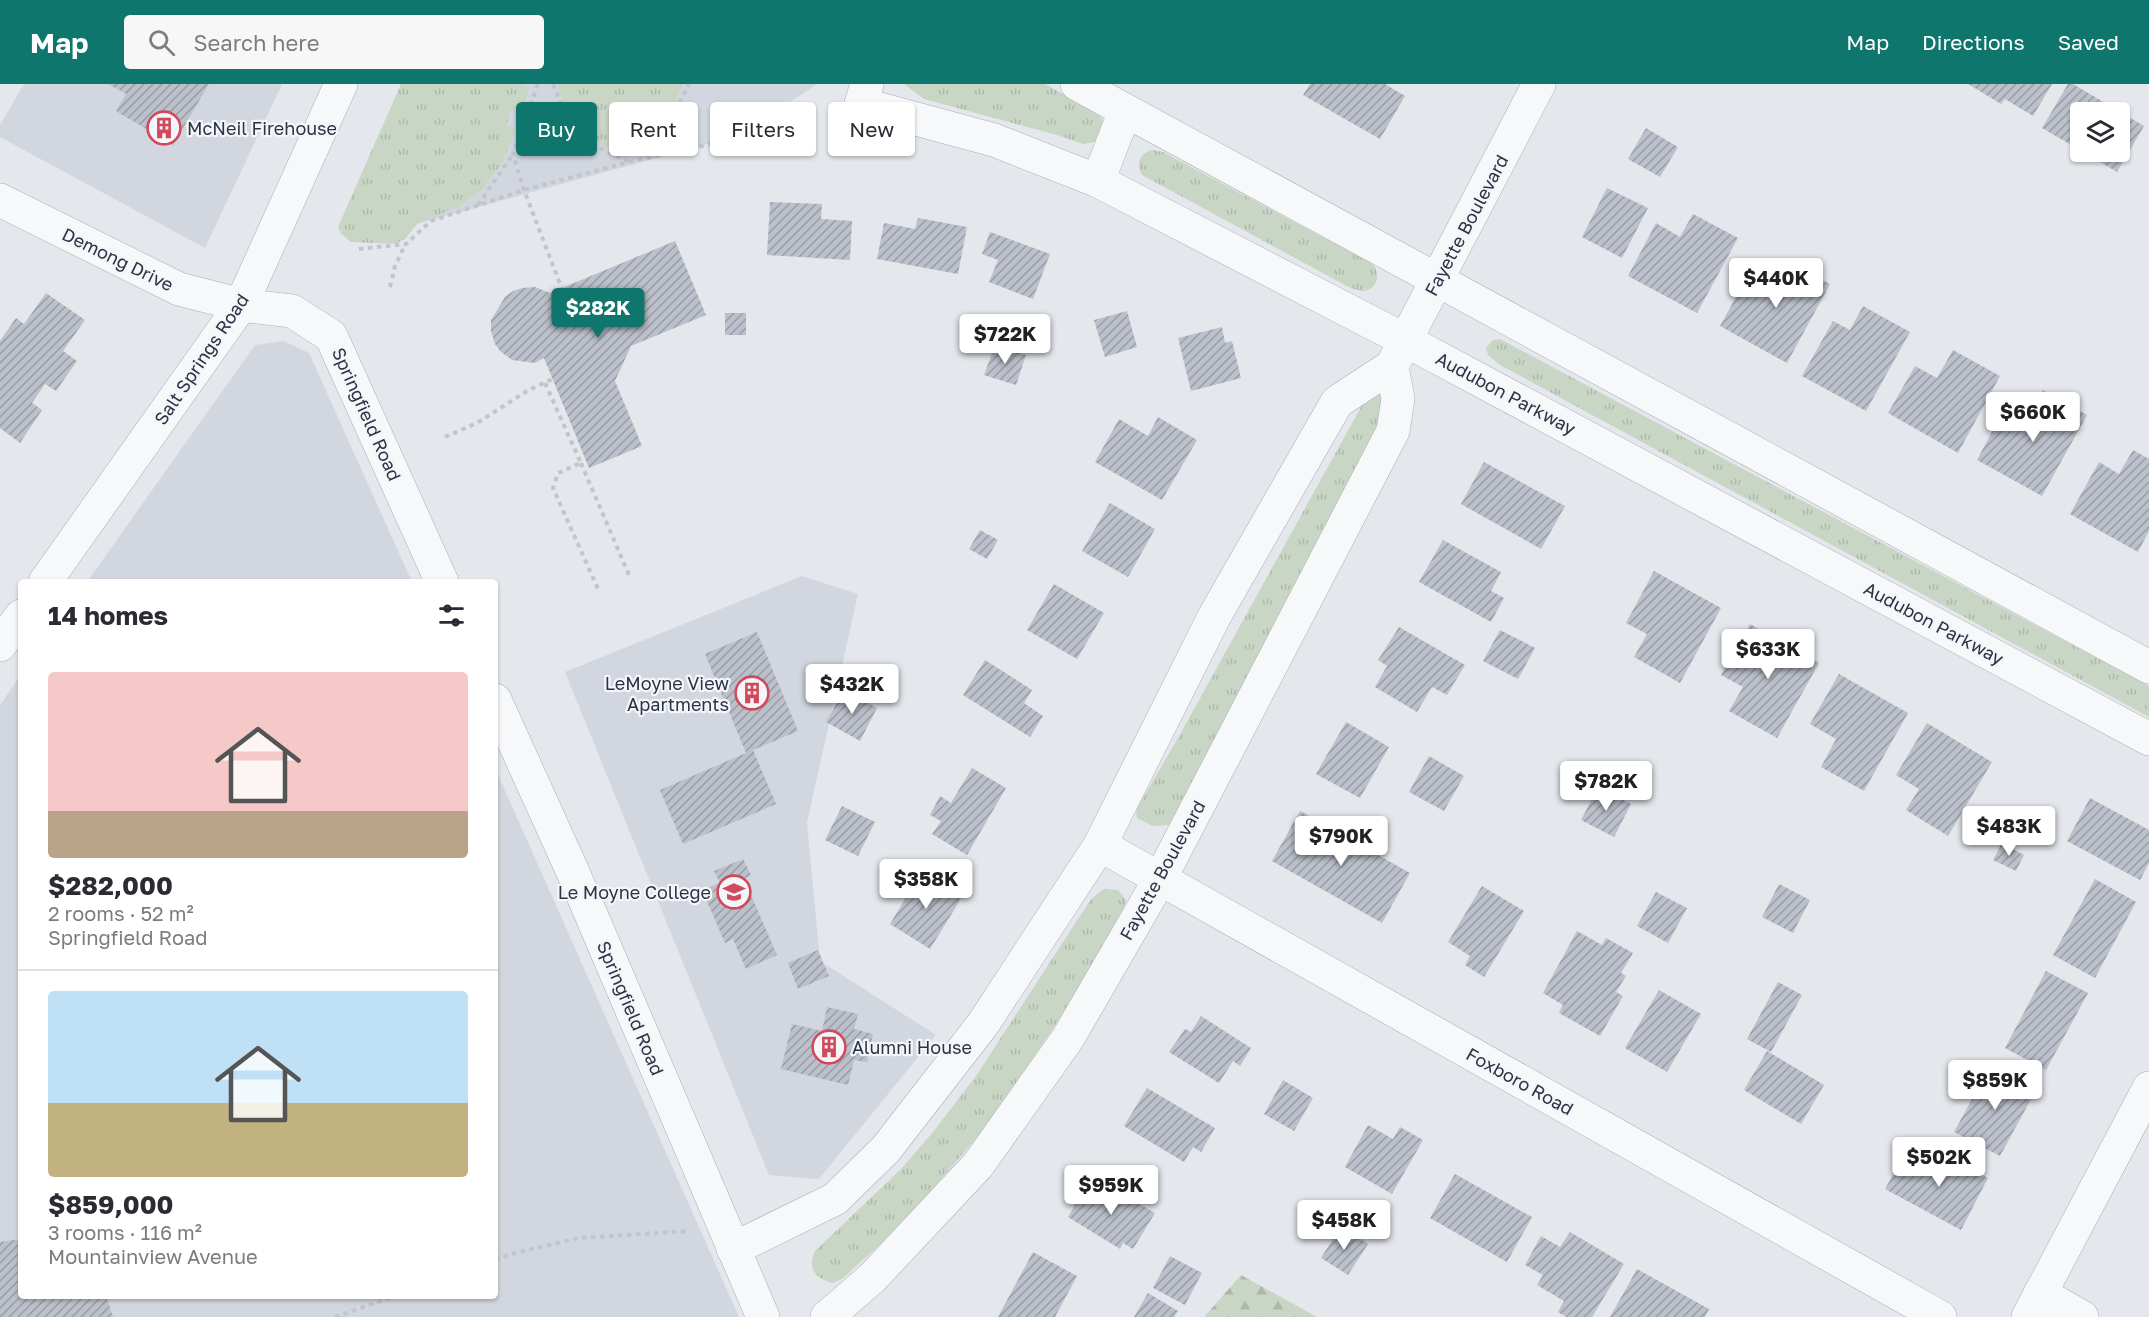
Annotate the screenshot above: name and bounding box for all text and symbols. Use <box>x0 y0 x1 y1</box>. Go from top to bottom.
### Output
search box <box>124 15 544 69</box>
text: Map <box>30 26 88 59</box>
icon: search <box>145 26 178 59</box>
text: Search here <box>193 29 319 56</box>
text: Map <box>1846 29 1889 55</box>
text: Directions <box>1922 29 2025 55</box>
text: Saved <box>2058 29 2119 55</box>
chip: Buy <box>516 102 597 156</box>
chip: Rent <box>609 102 698 156</box>
chip: Filters <box>710 102 816 156</box>
chip: New <box>828 102 915 156</box>
map controls <box>2070 102 2130 162</box>
button: layers <box>2070 102 2130 162</box>
building icon: McNeil Firehouse <box>146 110 182 146</box>
place label: McNeil Firehouse <box>187 117 337 139</box>
street label: Fayette Boulevard <box>1420 151 1512 299</box>
street label: Demong Drive <box>59 223 177 295</box>
pin: $440K <box>1734 258 1818 309</box>
text: $440K <box>1743 265 1809 289</box>
pin: $282K <box>556 288 640 339</box>
street label: Salt Springs Road <box>149 289 253 429</box>
text: $282K <box>565 295 631 319</box>
pin: $722K <box>963 314 1047 365</box>
text: $722K <box>973 321 1037 345</box>
street label: Springfield Road <box>328 344 406 484</box>
street label: Audubon Parkway <box>1432 347 1580 439</box>
pin: $660K <box>1991 392 2075 443</box>
text: $660K <box>2000 399 2066 423</box>
street label: Audubon Parkway <box>1860 577 2008 669</box>
icon: filters <box>435 599 468 632</box>
text: 14 homes <box>48 600 168 631</box>
pin: $633K <box>1726 629 1810 680</box>
text: $633K <box>1736 636 1801 660</box>
pin: $432K <box>810 664 894 715</box>
text: $432K <box>820 671 884 695</box>
place label: LeMoyne View Apartments <box>605 672 729 715</box>
building icon: LeMoyne View Apartments <box>734 675 770 711</box>
icon: home <box>204 711 312 819</box>
pin: $782K <box>1564 761 1648 812</box>
text: $782K <box>1574 768 1638 792</box>
street label: Fayette Boulevard <box>1114 796 1210 944</box>
pin: $483K <box>1967 806 2051 857</box>
text: $483K <box>1976 813 2042 837</box>
pin: $790K <box>1299 816 1383 867</box>
text: $790K <box>1309 823 1373 847</box>
pin: $358K <box>884 859 968 910</box>
text: $358K <box>893 866 959 890</box>
text: $282,000 <box>48 870 173 901</box>
school or university icon: Le Moyne College <box>716 874 752 910</box>
place label: Le Moyne College <box>558 881 711 903</box>
text: 2 rooms · 52 m² <box>48 901 194 925</box>
text: Springfield Road <box>48 925 208 949</box>
street label: Springfield Road <box>593 938 669 1078</box>
building icon: Alumni House <box>811 1029 847 1065</box>
icon: home <box>204 1030 312 1138</box>
place label: Alumni House <box>852 1036 972 1058</box>
street label: Foxboro Road <box>1463 1043 1577 1119</box>
pin: $859K <box>1953 1060 2037 1111</box>
text: $859K <box>1962 1067 2028 1091</box>
pin: $502K <box>1897 1137 1981 1188</box>
text: $502K <box>1906 1144 1972 1168</box>
pin: $959K <box>1069 1165 1153 1216</box>
text: $959K <box>1078 1172 1144 1196</box>
text: $859,000 <box>48 1189 173 1220</box>
pin: $458K <box>1302 1200 1386 1251</box>
text: $458K <box>1311 1207 1377 1231</box>
text: 3 rooms · 116 m² <box>48 1220 202 1244</box>
text: Mountainview Avenue <box>48 1244 258 1268</box>

